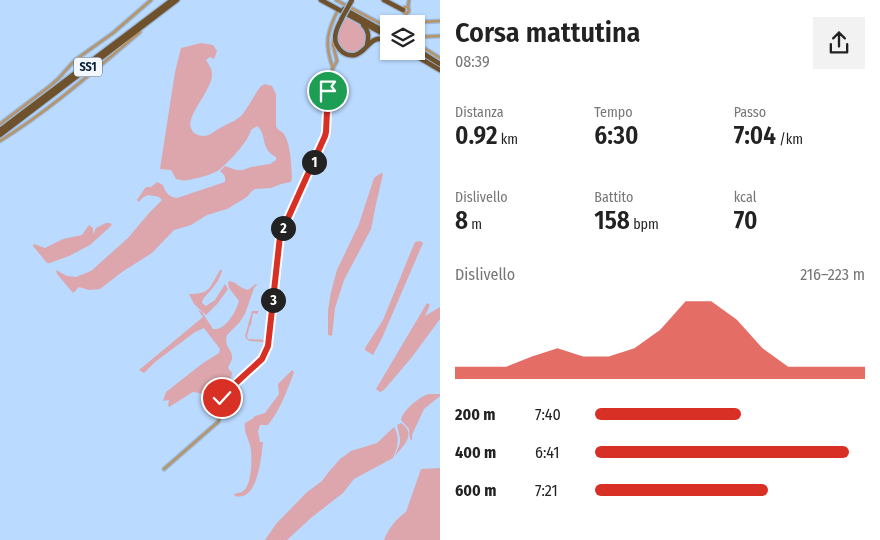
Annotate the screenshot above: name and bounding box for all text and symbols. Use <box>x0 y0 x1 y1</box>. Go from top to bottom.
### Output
map controls <box>380 15 425 60</box>
button: layers <box>380 15 425 60</box>
text: Corsa mattutina <box>455 16 640 49</box>
button: share <box>813 17 865 69</box>
text: 08:39 <box>455 52 490 71</box>
road number: SS1 <box>74 58 102 76</box>
pin <box>307 70 349 112</box>
icon: arrive <box>314 77 342 105</box>
text: Distanza <box>455 104 504 121</box>
text: Tempo <box>594 104 633 121</box>
text: Passo <box>734 104 766 121</box>
text: 0.92 <box>455 121 497 151</box>
text: 6:30 <box>594 121 638 151</box>
text: 7:04 <box>734 121 776 151</box>
text: km <box>497 131 518 148</box>
text: /km <box>776 131 803 148</box>
pin: 1 <box>302 150 326 174</box>
text: 1 <box>312 154 317 171</box>
text: Dislivello <box>455 189 508 206</box>
text: Battito <box>594 189 633 206</box>
text: kcal <box>734 189 756 206</box>
text: 8 <box>455 206 468 236</box>
text: 158 <box>594 206 630 236</box>
text: 70 <box>734 206 757 236</box>
pin: 2 <box>270 216 296 240</box>
text: m <box>468 216 482 233</box>
text: bpm <box>630 216 659 233</box>
text: 2 <box>280 220 287 237</box>
text: Dislivello <box>455 265 515 284</box>
text: 216–223 m <box>800 265 865 284</box>
pin: 3 <box>260 288 286 312</box>
text: 3 <box>270 292 277 309</box>
pin <box>201 377 243 419</box>
icon: check <box>208 384 236 412</box>
text: 200 m <box>455 405 495 424</box>
text: 7:40 <box>535 405 561 424</box>
text: 400 m <box>455 443 496 462</box>
text: 6:41 <box>535 443 559 462</box>
text: 600 m <box>455 481 496 500</box>
text: 7:21 <box>535 481 558 500</box>

